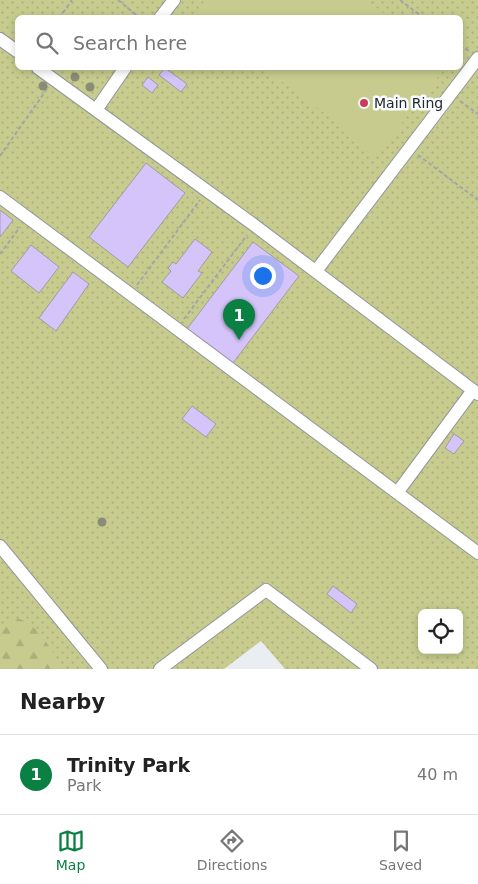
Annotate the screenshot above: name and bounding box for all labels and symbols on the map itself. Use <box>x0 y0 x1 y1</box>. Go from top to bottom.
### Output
place label: Main Ring <box>374 95 443 111</box>
marker: Main Ring <box>358 97 370 109</box>
your location <box>250 263 276 289</box>
pin: 1 <box>223 299 255 340</box>

